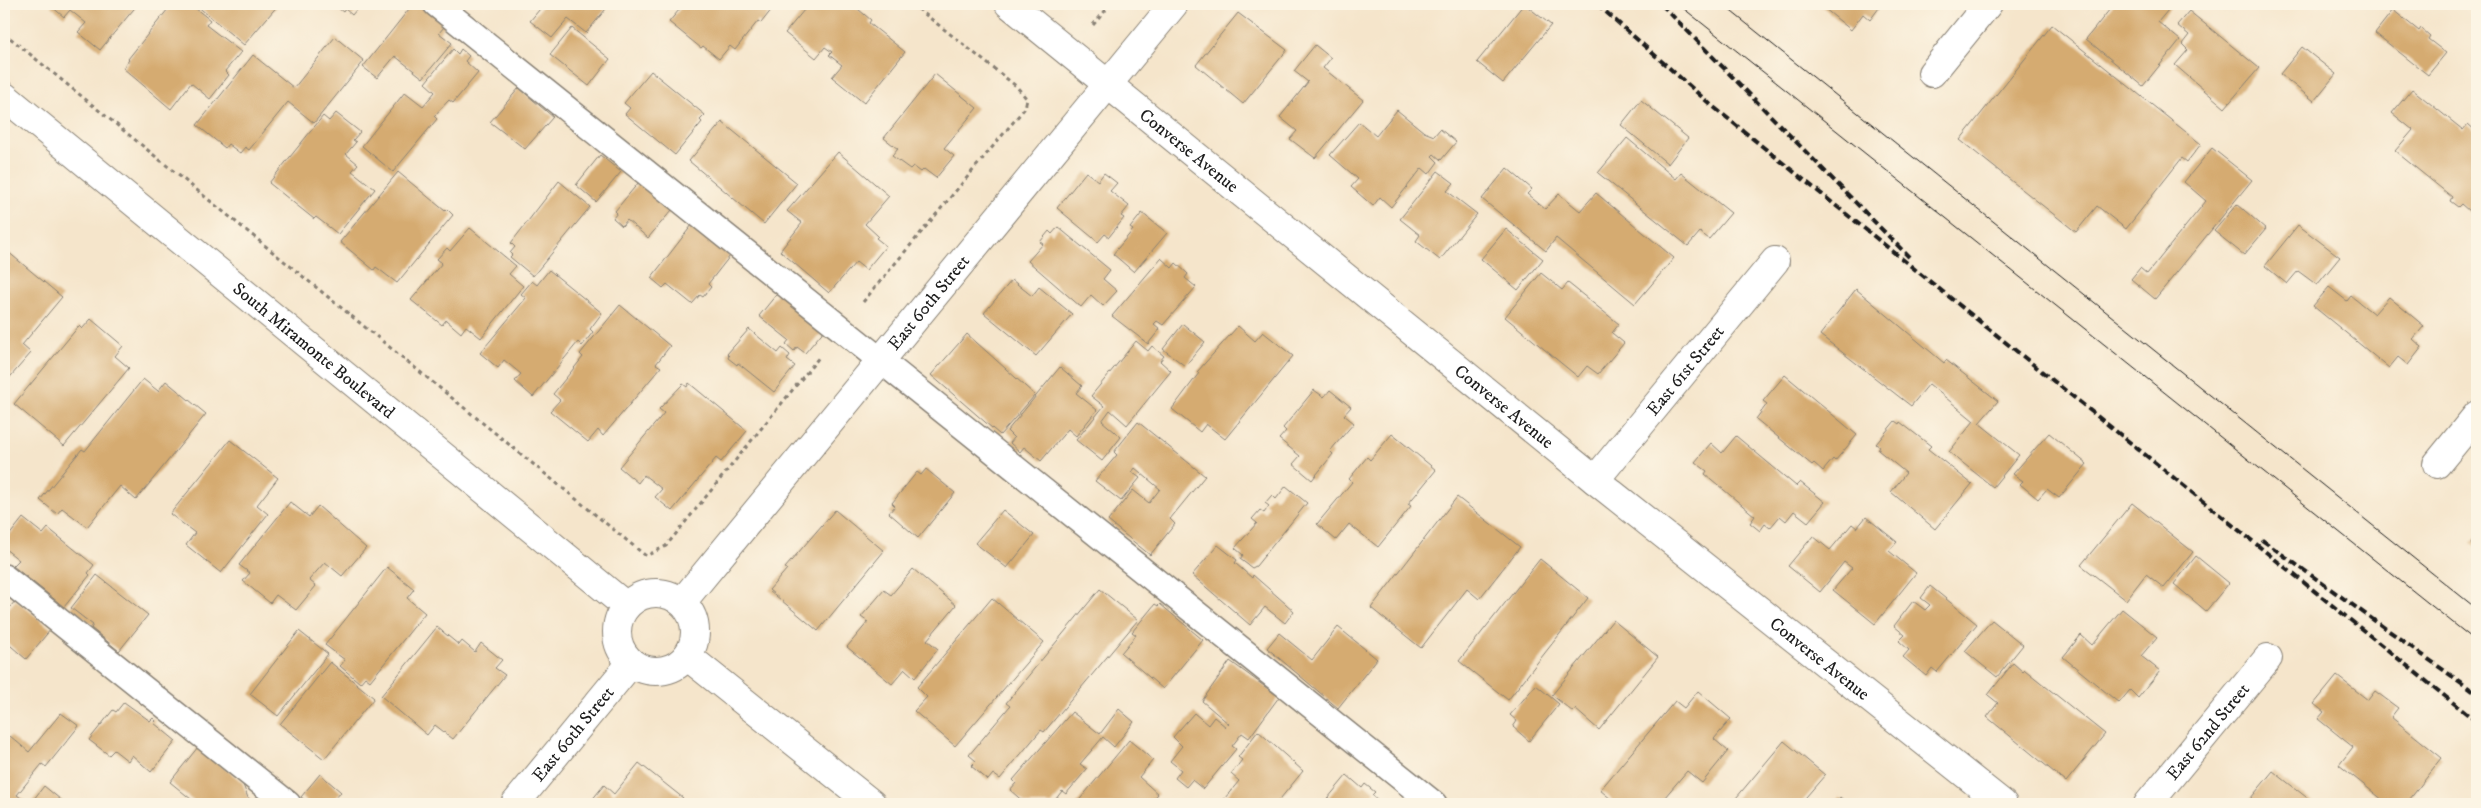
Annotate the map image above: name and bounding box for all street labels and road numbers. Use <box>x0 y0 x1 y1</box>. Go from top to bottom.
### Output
street label: Converse Avenue <box>1134 104 1243 198</box>
street label: East 60th Street <box>884 251 975 355</box>
street label: South Miramonte Boulevard <box>228 278 399 424</box>
street label: East 61st Street <box>1642 321 1730 420</box>
street label: Converse Avenue <box>1450 360 1558 454</box>
street label: Converse Avenue <box>1765 613 1874 706</box>
street label: East 62nd Street <box>2162 679 2255 785</box>
street label: East 60th Street <box>528 682 619 786</box>

